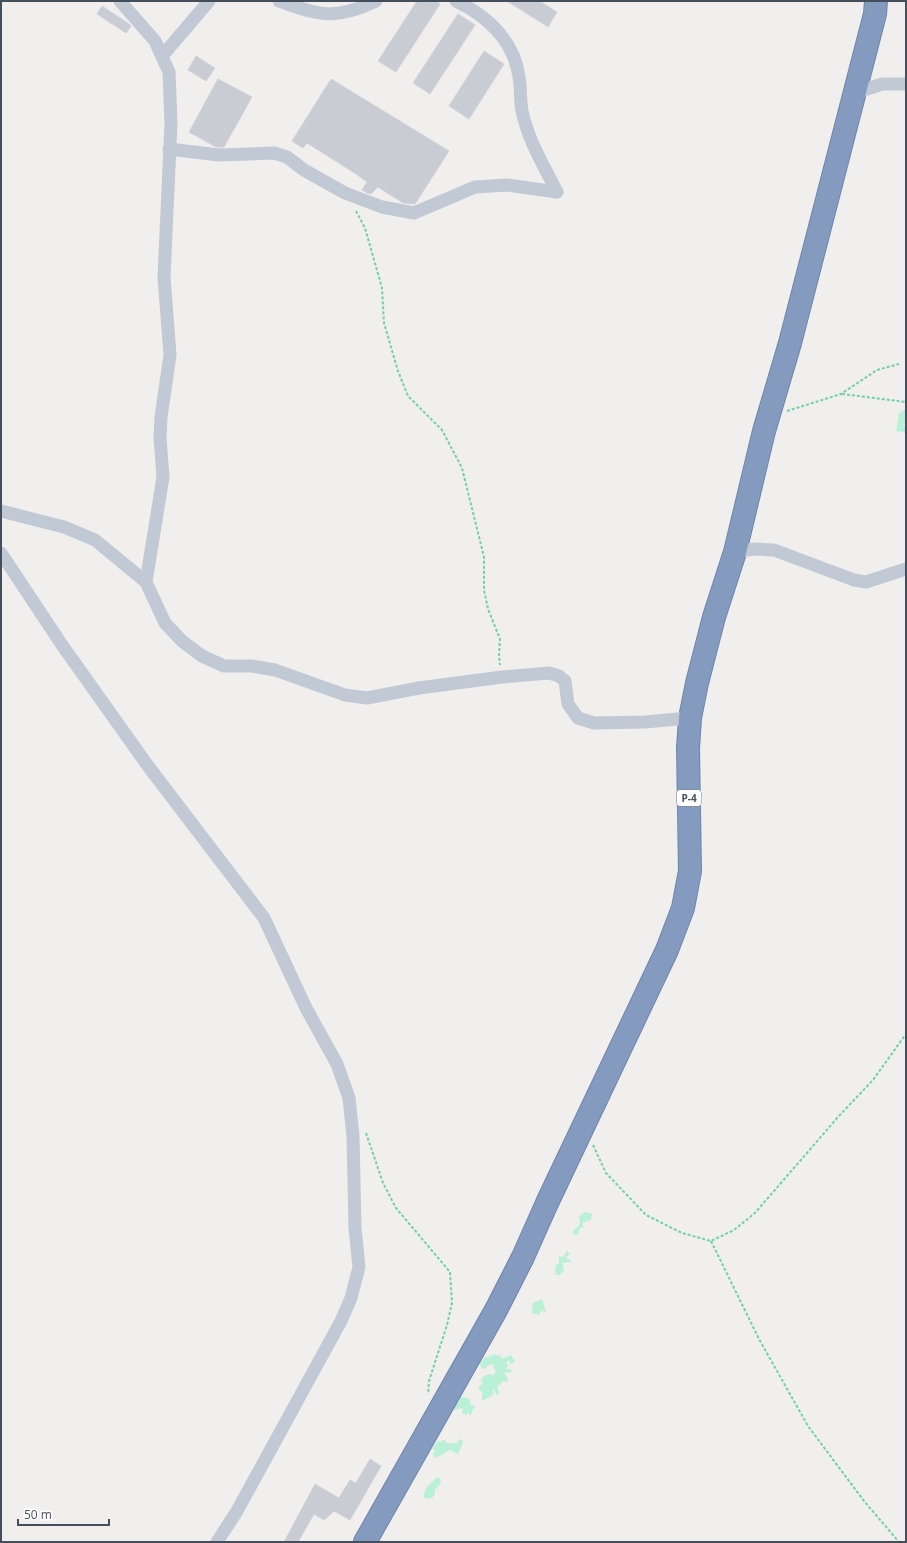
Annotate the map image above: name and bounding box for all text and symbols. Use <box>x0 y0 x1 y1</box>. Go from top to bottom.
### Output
road number: P-4 <box>677 790 701 806</box>
scale bar <box>18 1501 109 1527</box>
text: 50 m <box>24 1506 52 1523</box>

